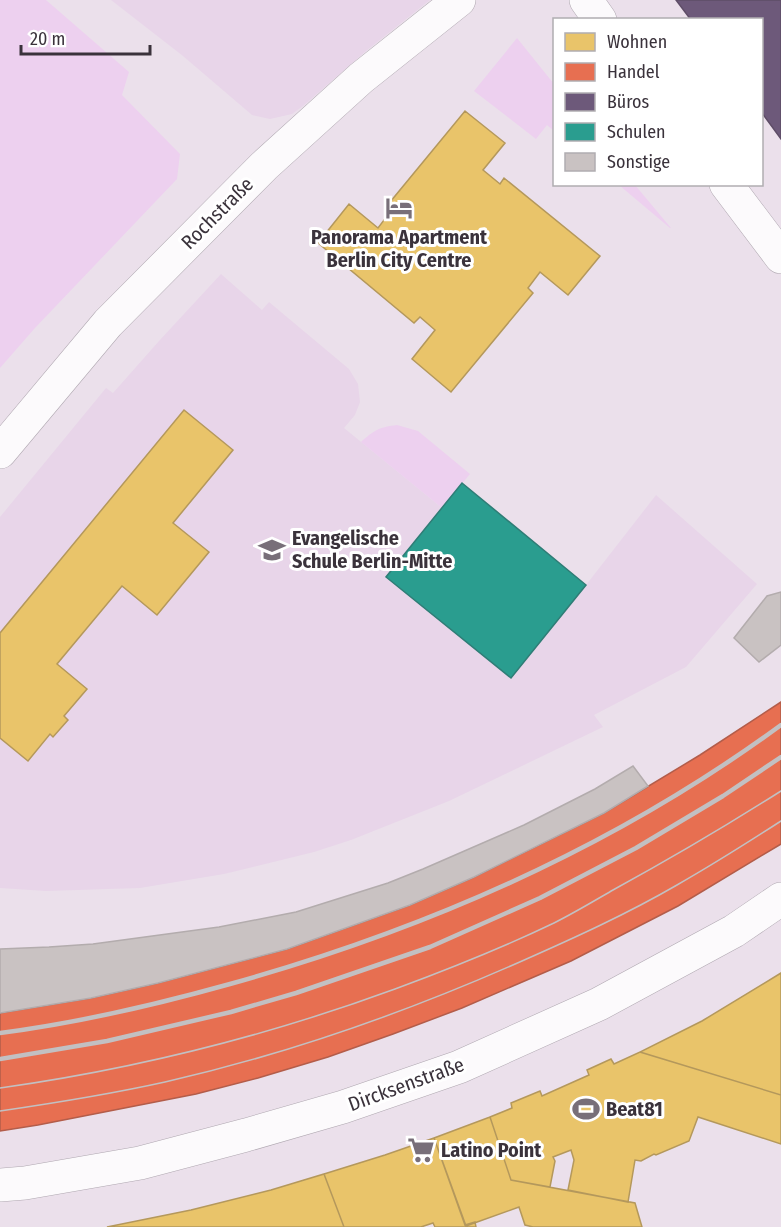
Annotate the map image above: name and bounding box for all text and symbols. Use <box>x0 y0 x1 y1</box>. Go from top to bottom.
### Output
scale bar <box>21 18 150 56</box>
legend <box>553 18 763 186</box>
text: 20 m <box>30 28 65 50</box>
text: Wohnen <box>607 31 667 53</box>
text: Handel <box>607 61 660 83</box>
text: Büros <box>607 91 650 113</box>
text: Schulen <box>607 121 666 143</box>
text: Sonstige <box>607 151 670 173</box>
street label: Rochstraße <box>176 172 258 254</box>
hotel icon: Panorama Apartment Berlin City Centre <box>384 193 414 223</box>
place label: Panorama Apartment Berlin City Centre <box>311 225 488 272</box>
place label: Evangelische Schule Berlin-Mitte <box>292 526 452 573</box>
school or university icon: Evangelische Schule Berlin-Mitte <box>257 535 287 565</box>
street label: Dircksenstraße <box>345 1052 467 1116</box>
sports icon: Beat81 <box>571 1094 601 1124</box>
place label: Beat81 <box>606 1097 663 1121</box>
supermarket icon: Latino Point <box>406 1135 436 1165</box>
place label: Latino Point <box>441 1138 542 1162</box>

